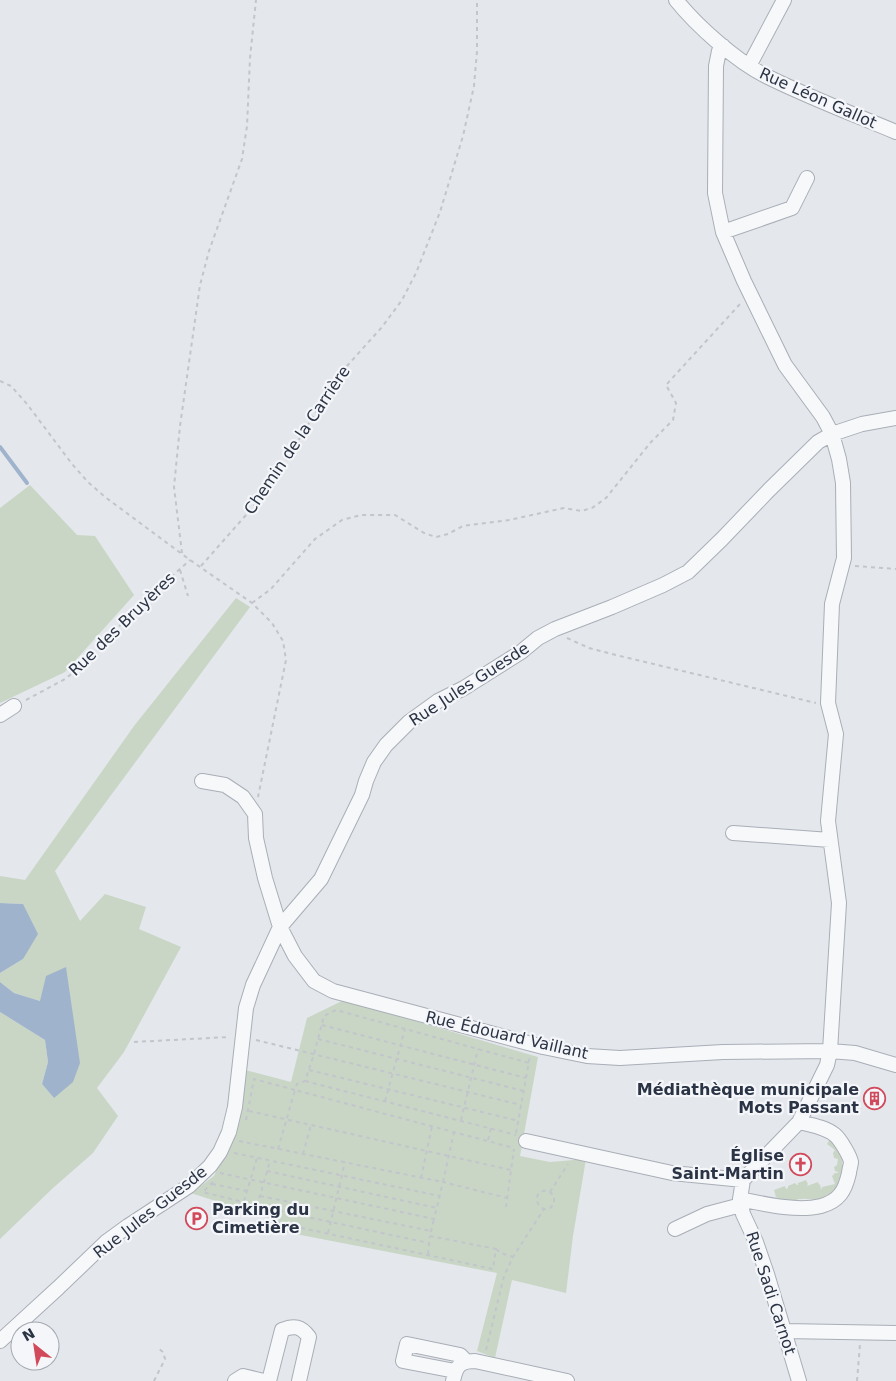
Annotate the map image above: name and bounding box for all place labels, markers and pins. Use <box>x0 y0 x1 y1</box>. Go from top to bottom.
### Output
place label: Médiathèque municipale Mots Passant <box>637 1080 859 1117</box>
building icon: Médiathèque municipale Mots Passant <box>863 1086 887 1110</box>
place label: Église Saint-Martin <box>671 1146 784 1183</box>
church icon: Église Saint-Martin <box>788 1152 812 1176</box>
place label: Parking du Cimetière <box>212 1200 309 1237</box>
parking icon: Parking du Cimetière <box>184 1206 208 1230</box>

